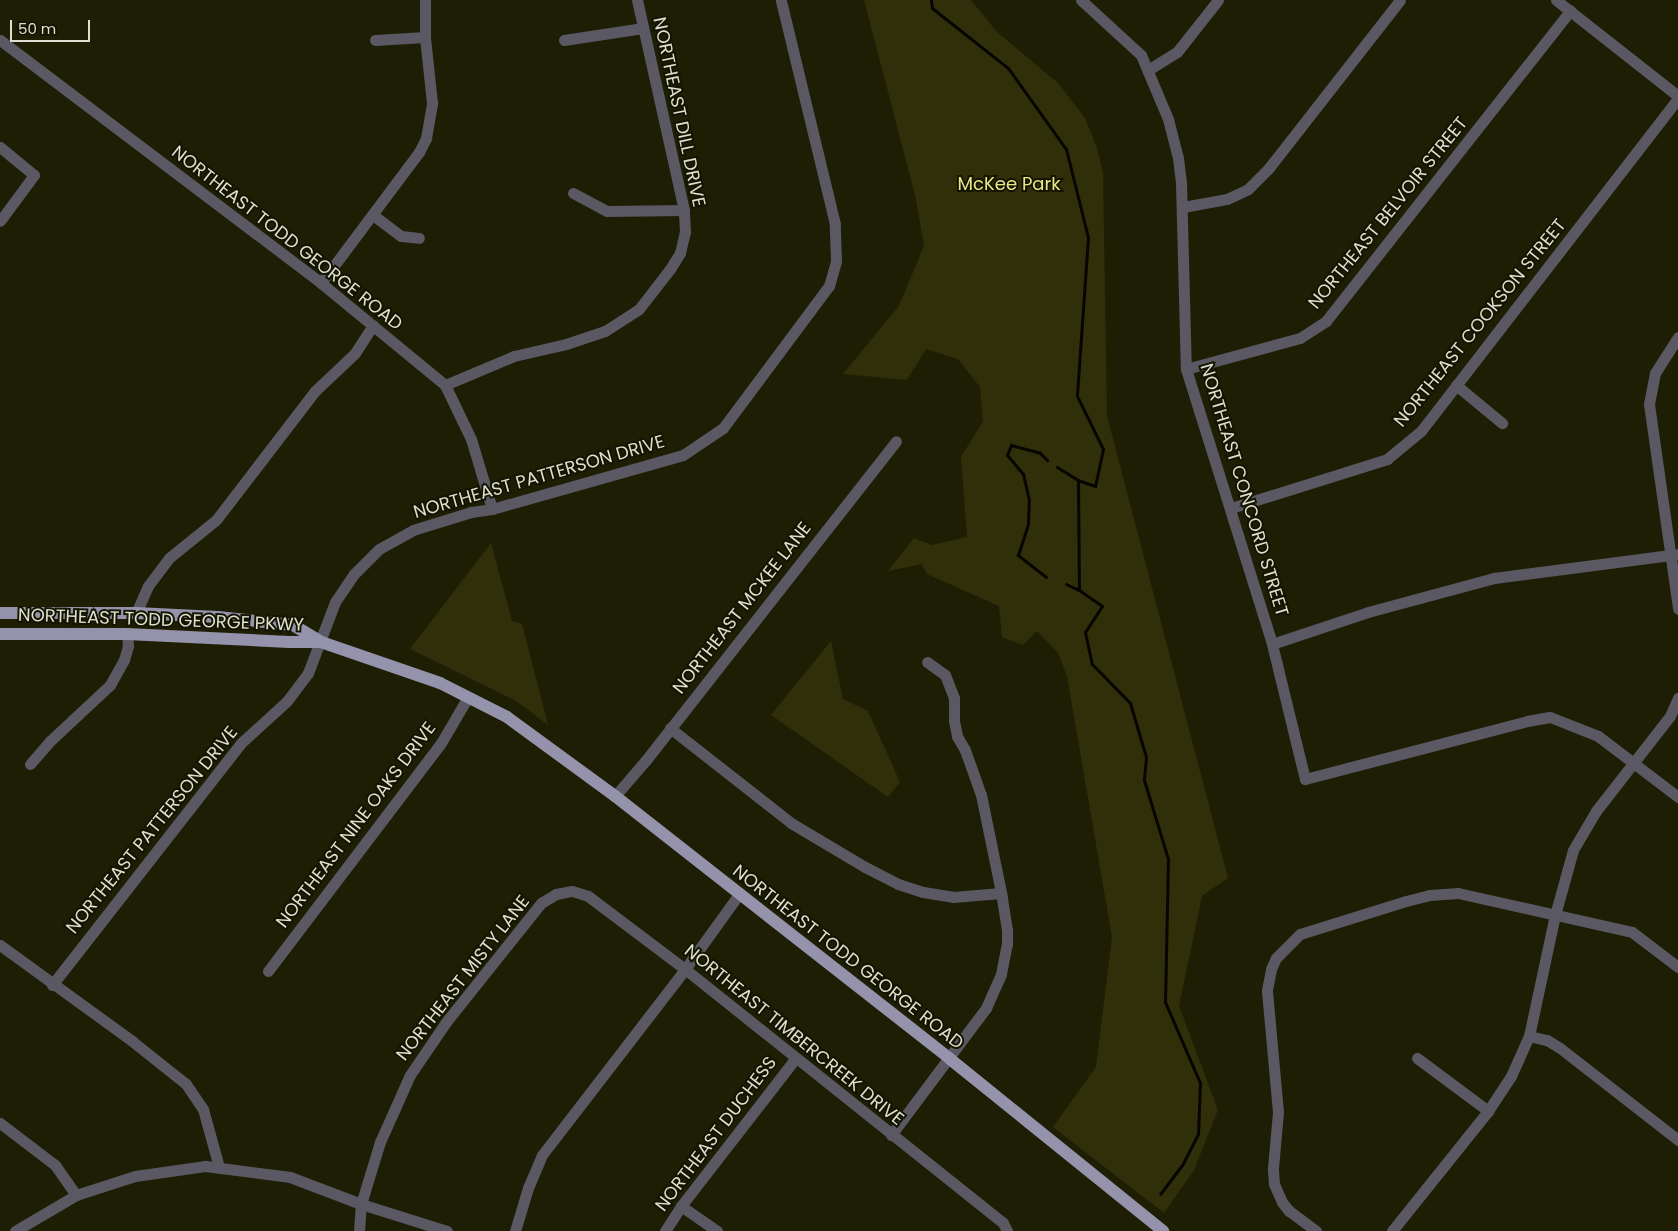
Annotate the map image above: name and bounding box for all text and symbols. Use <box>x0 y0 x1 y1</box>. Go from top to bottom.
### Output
scale bar <box>12 10 92 42</box>
street label: NORTHEAST DILL DRIVE <box>648 15 710 209</box>
text: 50 m <box>18 18 56 39</box>
street label: NORTHEAST BELVOIR STREET <box>1304 113 1472 313</box>
street label: NORTHEAST TODD GEORGE ROAD <box>167 141 407 335</box>
park label: McKee Park <box>958 173 1060 195</box>
street label: NORTHEAST COOKSON STREET <box>1389 215 1571 431</box>
street label: NORTHEAST CONCORD STREET <box>1195 361 1293 619</box>
street label: NORTHEAST PATTERSON DRIVE <box>411 431 667 523</box>
street label: NORTHEAST MCKEE LANE <box>668 518 816 698</box>
street label: NORTHEAST TODD GEORGE PKWY <box>18 604 304 636</box>
street label: NORTHEAST NINE OAKS DRIVE <box>272 718 440 932</box>
street label: NORTHEAST PATTERSON DRIVE <box>62 722 242 938</box>
street label: NORTHEAST TODD GEORGE ROAD <box>728 860 968 1054</box>
street label: NORTHEAST MISTY LANE <box>392 891 534 1065</box>
street label: NORTHEAST TIMBERCREEK DRIVE <box>680 940 908 1130</box>
street label: NORTHEAST DUCHESS <box>651 1052 781 1216</box>

